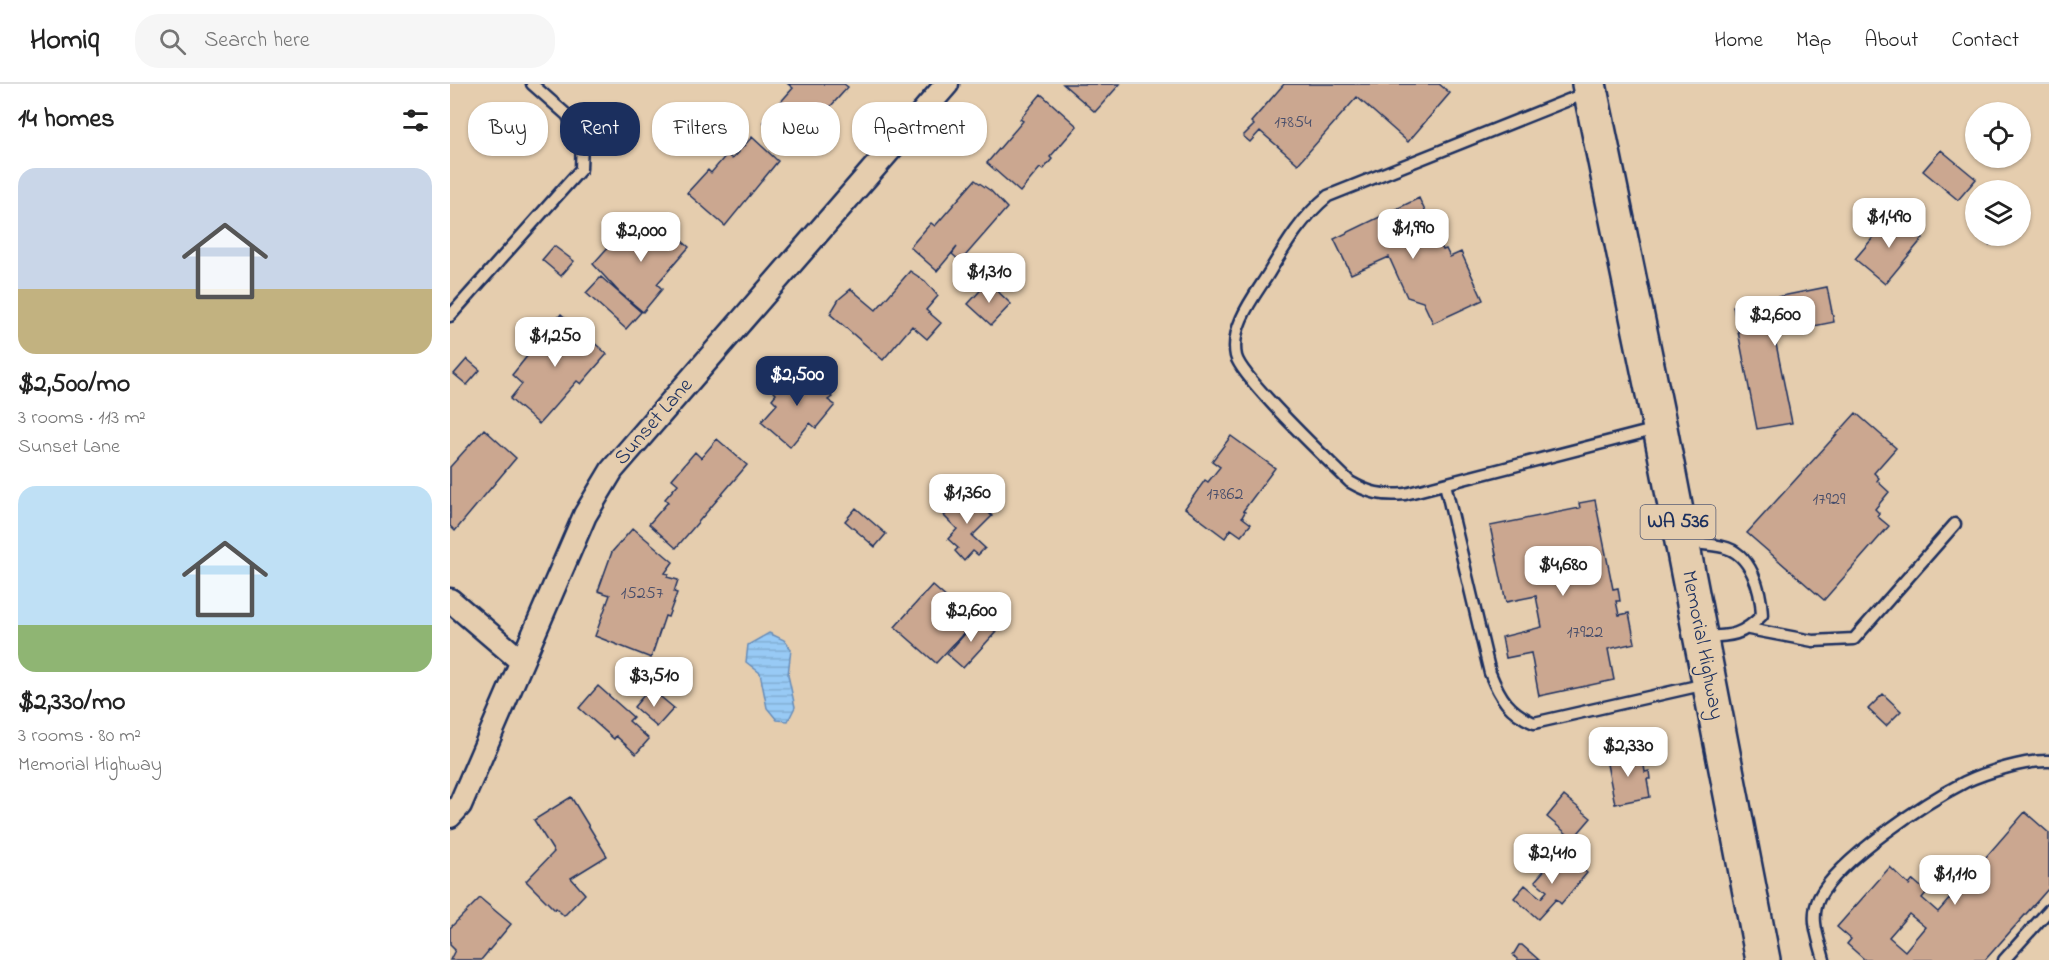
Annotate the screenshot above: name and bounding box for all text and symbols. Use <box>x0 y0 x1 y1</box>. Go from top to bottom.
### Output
search box <box>135 14 555 68</box>
text: Homiq <box>30 21 99 62</box>
icon: search <box>156 25 189 58</box>
text: Search here <box>204 25 310 57</box>
text: Home <box>1714 26 1763 56</box>
text: Map <box>1796 26 1831 56</box>
text: About <box>1864 26 1918 56</box>
text: Contact <box>1951 26 2019 56</box>
text: 14 homes <box>18 101 114 139</box>
chip: Buy <box>468 102 548 156</box>
chip: Rent <box>560 102 640 156</box>
chip: Filters <box>652 102 749 156</box>
chip: New <box>761 102 840 156</box>
chip: Apartment <box>852 102 987 156</box>
map controls <box>1965 102 2031 246</box>
button: locate <box>1965 102 2031 168</box>
icon: filters <box>399 104 432 137</box>
house number: 17854 <box>1274 110 1312 136</box>
button: layers <box>1965 180 2031 246</box>
pin: $1,490 <box>1840 198 1938 249</box>
text: $1,490 <box>1867 203 1911 232</box>
icon: home <box>171 207 279 315</box>
pin: $1,990 <box>1364 209 1462 260</box>
pin: $2,000 <box>592 212 690 263</box>
text: $1,990 <box>1392 214 1434 243</box>
text: $2,000 <box>615 217 667 246</box>
pin: $1,310 <box>940 253 1038 304</box>
text: $1,310 <box>966 258 1012 287</box>
pin: $2,600 <box>1726 296 1824 347</box>
text: $2,600 <box>1749 301 1801 330</box>
pin: $1,250 <box>506 317 604 368</box>
text: $1,250 <box>529 322 581 351</box>
pin: $2,500 <box>748 356 846 407</box>
text: $2,500 <box>770 361 824 390</box>
text: $2,500/mo <box>18 366 130 404</box>
street label: Sunset Lane <box>608 371 701 472</box>
text: 3 rooms · 113 m² <box>18 404 146 433</box>
text: Sunset Lane <box>18 433 120 462</box>
pin: $1,360 <box>918 474 1016 525</box>
text: $1,360 <box>943 479 991 508</box>
house number: 17862 <box>1207 482 1243 508</box>
house number: 17929 <box>1813 487 1846 513</box>
road number: WA 536 <box>1640 505 1716 539</box>
icon: home <box>171 525 279 633</box>
pin: $4,680 <box>1514 546 1612 597</box>
text: $4,680 <box>1539 551 1587 580</box>
street label: Memorial Highway <box>1671 568 1731 722</box>
house number: 15257 <box>621 581 664 607</box>
pin: $2,600 <box>922 592 1020 643</box>
text: $2,600 <box>945 597 997 626</box>
house number: 17922 <box>1567 620 1603 646</box>
pin: $3,510 <box>605 657 703 708</box>
text: $3,510 <box>629 662 679 691</box>
text: $2,330/mo <box>18 684 126 722</box>
text: 3 rooms · 80 m² <box>18 722 141 751</box>
pin: $2,330 <box>1579 727 1677 778</box>
text: $2,330 <box>1603 732 1653 761</box>
text: Memorial Highway <box>18 751 162 780</box>
pin: $2,410 <box>1503 834 1601 885</box>
text: $2,410 <box>1528 839 1576 868</box>
pin: $1,110 <box>1906 855 2004 906</box>
text: $1,110 <box>1933 860 1977 889</box>

